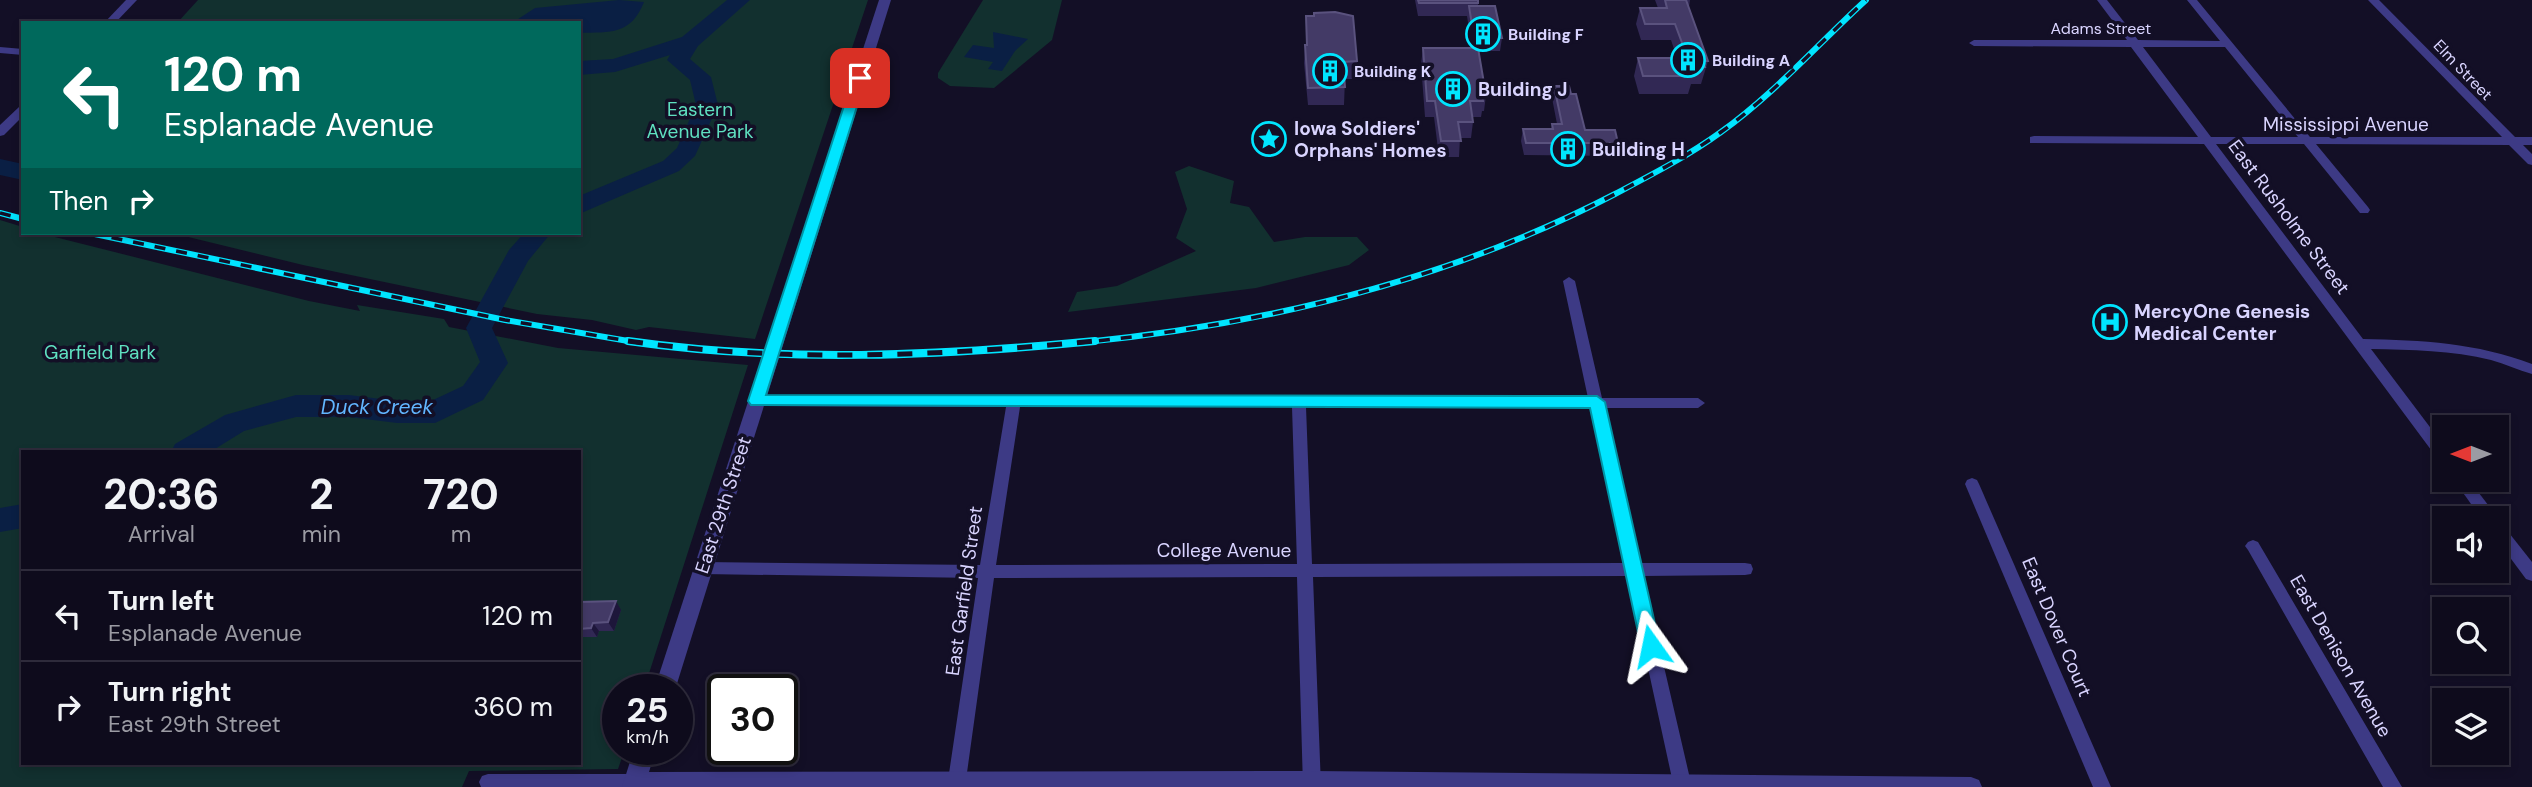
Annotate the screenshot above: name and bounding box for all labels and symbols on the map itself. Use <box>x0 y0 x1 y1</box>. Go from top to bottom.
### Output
building icon: Building F <box>1464 15 1502 53</box>
street label: Adams Street <box>2051 18 2151 39</box>
place label: Building F <box>1508 24 1584 45</box>
street label: Elm Street <box>2429 35 2497 105</box>
building icon: Building A <box>1669 41 1707 79</box>
pin <box>830 48 890 108</box>
place label: Building A <box>1712 50 1790 71</box>
building icon: Building K <box>1311 52 1349 90</box>
place label: Building K <box>1354 61 1432 82</box>
building icon: Building J <box>1434 70 1472 108</box>
place label: Building J <box>1478 77 1568 102</box>
park label: Eastern Avenue Park <box>646 97 754 144</box>
street label: Mississippi Avenue <box>2263 112 2429 137</box>
place label: Iowa Soldiers' Orphans' Homes <box>1294 116 1447 163</box>
place icon: Iowa Soldiers' Orphans' Homes <box>1250 120 1288 158</box>
building icon: Building H <box>1549 130 1587 168</box>
street label: East Rusholme Street <box>2223 135 2355 299</box>
place label: Building H <box>1592 137 1685 162</box>
place label: MercyOne Genesis Medical Center <box>2134 299 2310 346</box>
hospital icon: MercyOne Genesis Medical Center <box>2091 303 2129 341</box>
park label: Garfield Park <box>44 340 156 365</box>
water label: Duck Creek <box>321 393 434 421</box>
north arrow <box>2432 415 2510 492</box>
street label: East 29th Street <box>689 433 757 577</box>
street label: East Garfield Street <box>940 505 988 677</box>
street label: College Avenue <box>1157 538 1291 563</box>
street label: East Dover Court <box>2016 553 2098 701</box>
street label: East Denison Avenue <box>2284 570 2398 742</box>
position arrow <box>1614 609 1688 683</box>
speed limit sign: 30 <box>707 674 798 765</box>

